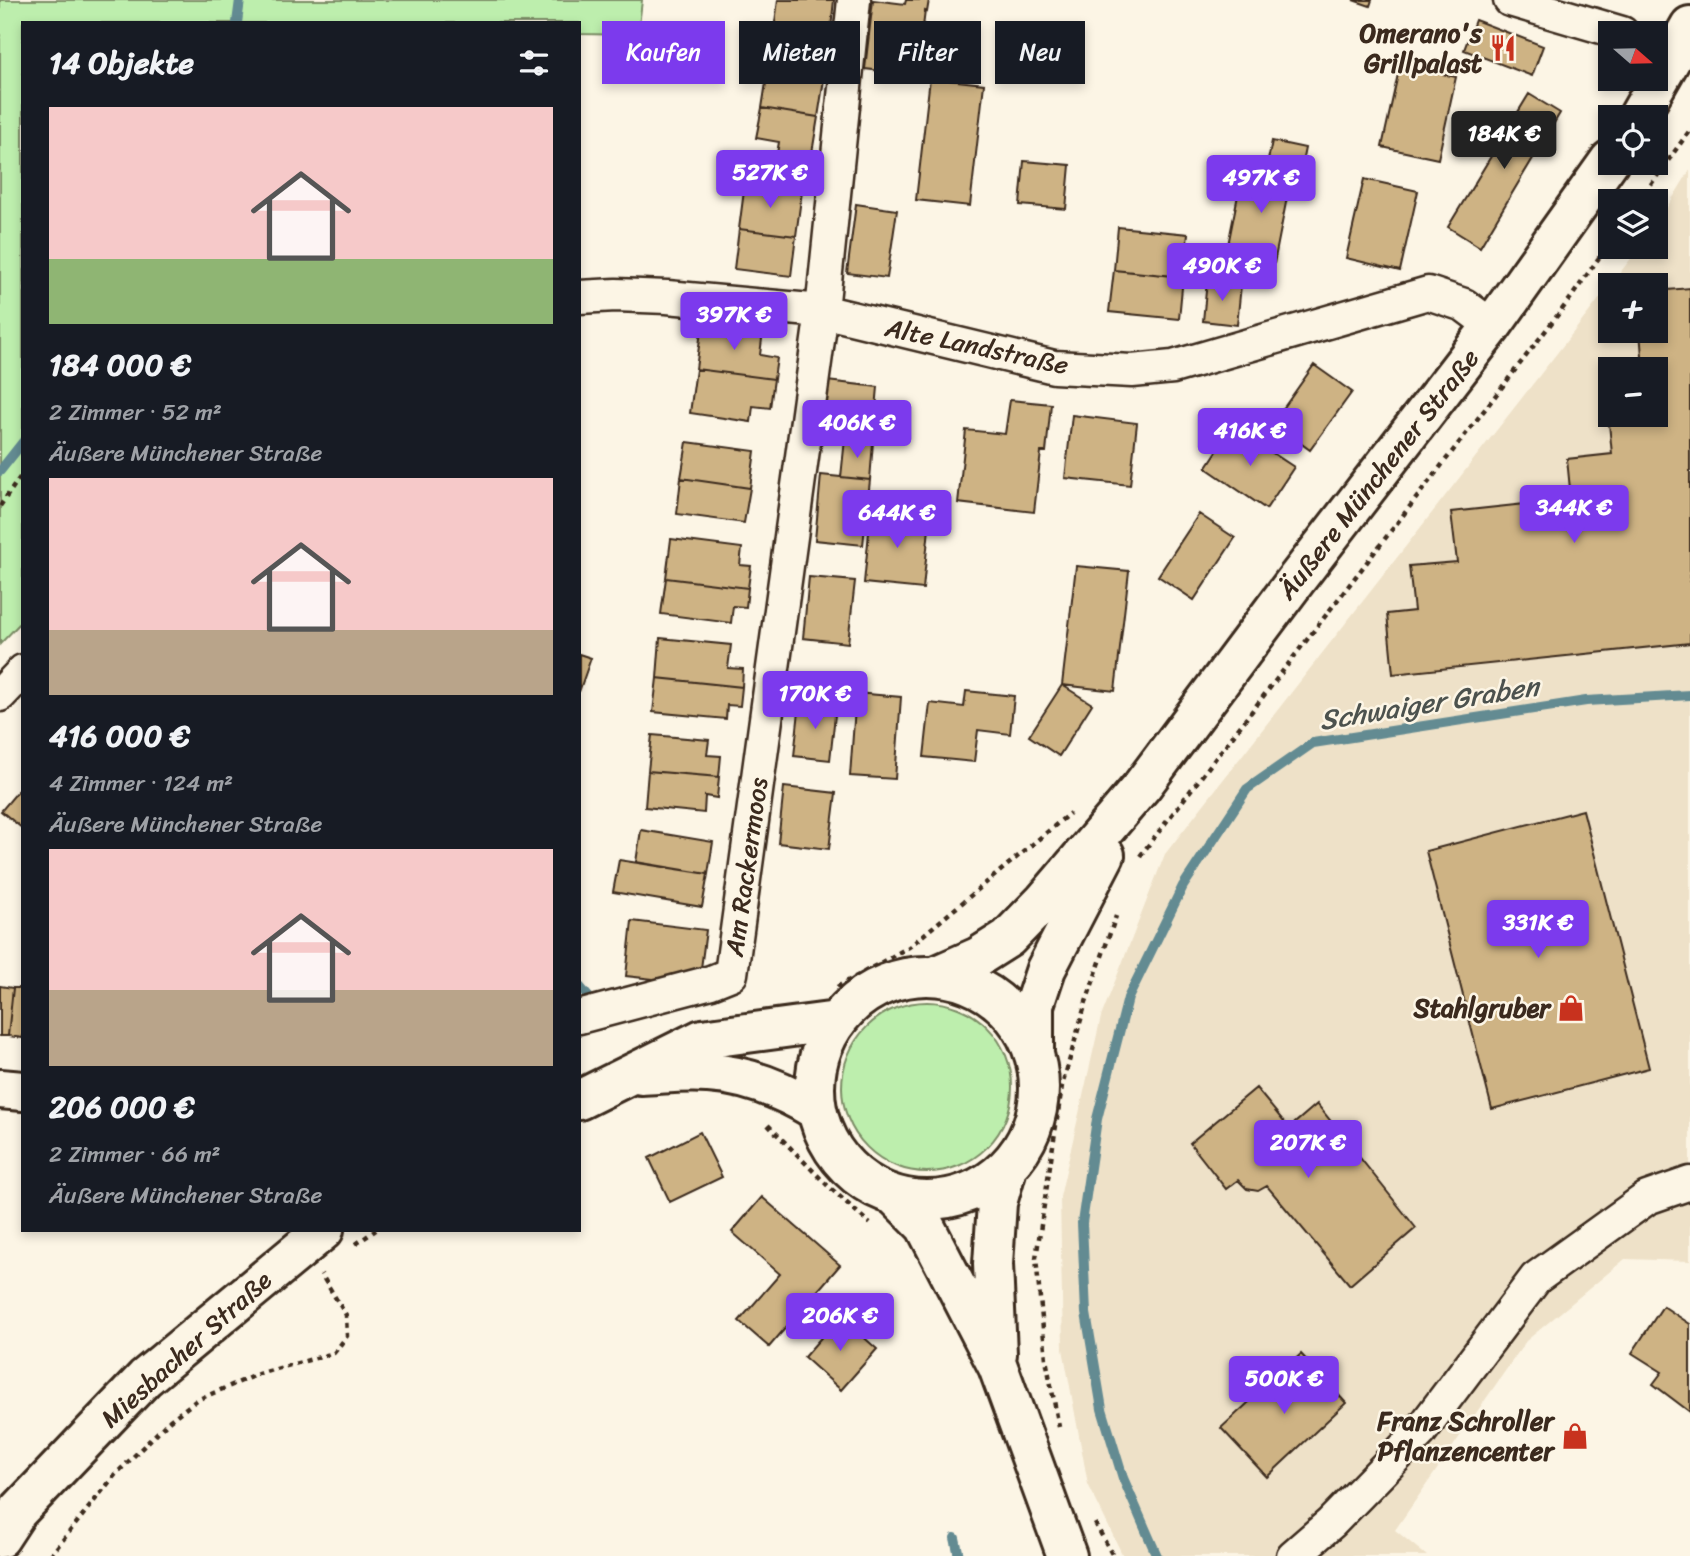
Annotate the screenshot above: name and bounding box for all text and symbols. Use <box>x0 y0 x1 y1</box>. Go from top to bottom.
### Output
place label: Omerano's Grillpalast <box>1359 10 1483 86</box>
chip: Kaufen <box>602 21 725 84</box>
chip: Mieten <box>739 21 860 84</box>
chip: Filter <box>874 21 981 84</box>
chip: Neu <box>995 21 1085 84</box>
north arrow <box>1598 21 1668 91</box>
map controls <box>1598 21 1668 427</box>
restaurant icon: Omerano's Grillpalast <box>1488 33 1518 63</box>
text: 14 Objekte <box>49 36 194 90</box>
icon: filters <box>515 44 553 82</box>
button: locate <box>1598 105 1668 175</box>
pin: 184K € <box>1447 111 1561 171</box>
text: 184K € <box>1467 113 1541 154</box>
pin: 527K € <box>713 150 827 210</box>
text: 527K € <box>732 152 808 193</box>
icon: home <box>238 153 364 279</box>
pin: 497K € <box>1204 156 1318 215</box>
text: 497K € <box>1223 157 1299 198</box>
button: layers <box>1598 189 1668 259</box>
pin: 490K € <box>1165 244 1279 303</box>
text: 490K € <box>1183 245 1261 286</box>
button: + <box>1598 273 1668 343</box>
pin: 397K € <box>677 292 791 352</box>
text: 397K € <box>696 294 772 335</box>
street label: Alte Landstraße <box>880 304 1073 388</box>
text: 184 000 € <box>49 338 191 392</box>
street label: Äußere Münchener Straße <box>1264 338 1491 611</box>
button: − <box>1598 357 1668 427</box>
text: 2 Zimmer · 52 m² <box>49 392 222 433</box>
pin: 406K € <box>800 400 914 460</box>
text: 406K € <box>818 402 896 443</box>
pin: 416K € <box>1193 408 1307 468</box>
text: 416K € <box>1214 410 1286 451</box>
text: Äußere Münchener Straße <box>49 433 322 474</box>
pin: 344K € <box>1517 486 1631 545</box>
text: 344K € <box>1536 487 1612 528</box>
pin: 644K € <box>840 490 954 550</box>
text: 644K € <box>858 492 936 533</box>
icon: home <box>238 524 364 650</box>
water label: Schwaiger Graben <box>1316 661 1545 745</box>
pin: 170K € <box>758 672 872 731</box>
text: 170K € <box>779 673 851 714</box>
text: 416 000 € <box>49 709 190 763</box>
text: 4 Zimmer · 124 m² <box>49 763 233 804</box>
street label: Am Rackermoos <box>711 774 781 960</box>
text: Äußere Münchener Straße <box>49 804 322 845</box>
icon: home <box>238 895 364 1021</box>
pin: 331K € <box>1481 900 1595 960</box>
text: 331K € <box>1503 902 1573 943</box>
place label: Stahlgruber <box>1412 985 1552 1031</box>
shop icon: Stahlgruber <box>1556 993 1586 1023</box>
text: 206 000 € <box>49 1080 195 1134</box>
pin: 207K € <box>1251 1120 1365 1180</box>
text: 207K € <box>1270 1122 1346 1163</box>
text: 2 Zimmer · 66 m² <box>49 1134 221 1175</box>
text: Äußere Münchener Straße <box>49 1175 322 1216</box>
street label: Miesbacher Straße <box>89 1258 283 1439</box>
pin: 206K € <box>783 1294 897 1353</box>
text: 206K € <box>802 1295 878 1336</box>
pin: 500K € <box>1227 1356 1341 1416</box>
text: 500K € <box>1245 1358 1323 1399</box>
place label: Franz Schroller Pflanzencenter <box>1376 1398 1556 1474</box>
shop icon: Franz Schroller Pflanzencenter <box>1560 1421 1590 1451</box>

